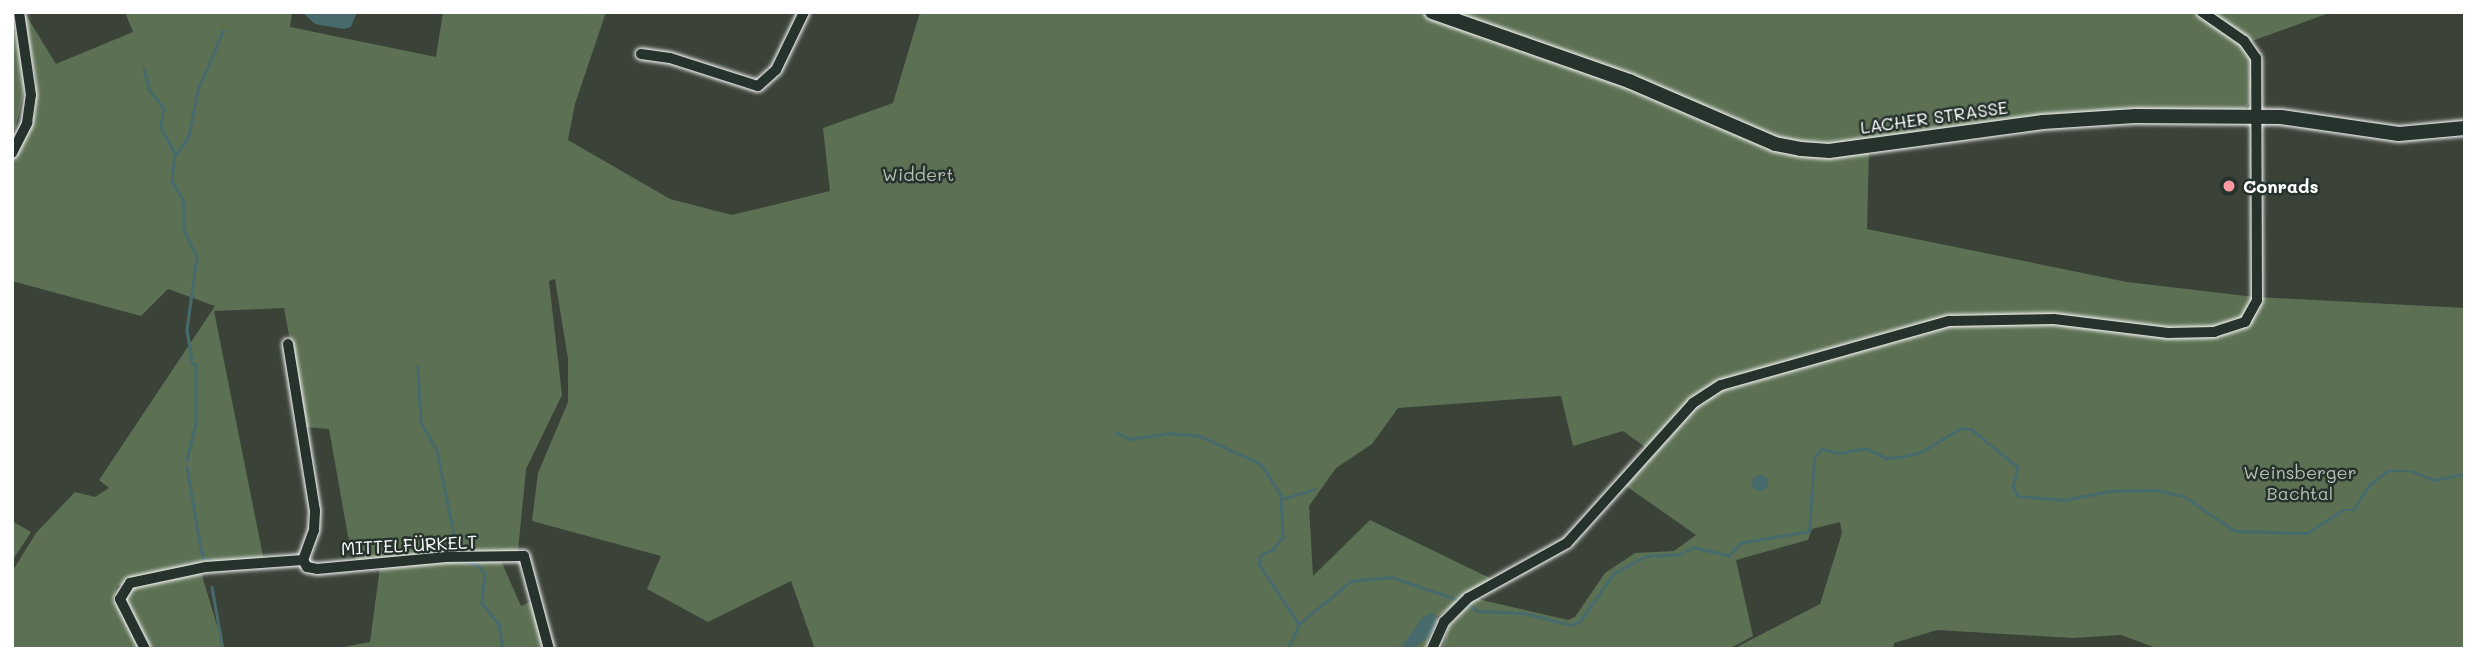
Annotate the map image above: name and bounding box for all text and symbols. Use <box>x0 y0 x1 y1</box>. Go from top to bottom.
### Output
street label: LACHER STRASSE <box>1859 96 2009 138</box>
park label: Widdert <box>882 163 954 185</box>
place label: Conrads <box>2243 175 2319 197</box>
marker: Conrads <box>2221 178 2237 194</box>
park label: Weinsberger Bachtal <box>2243 462 2357 504</box>
street label: MITTELFÜRKELT <box>340 531 478 559</box>

